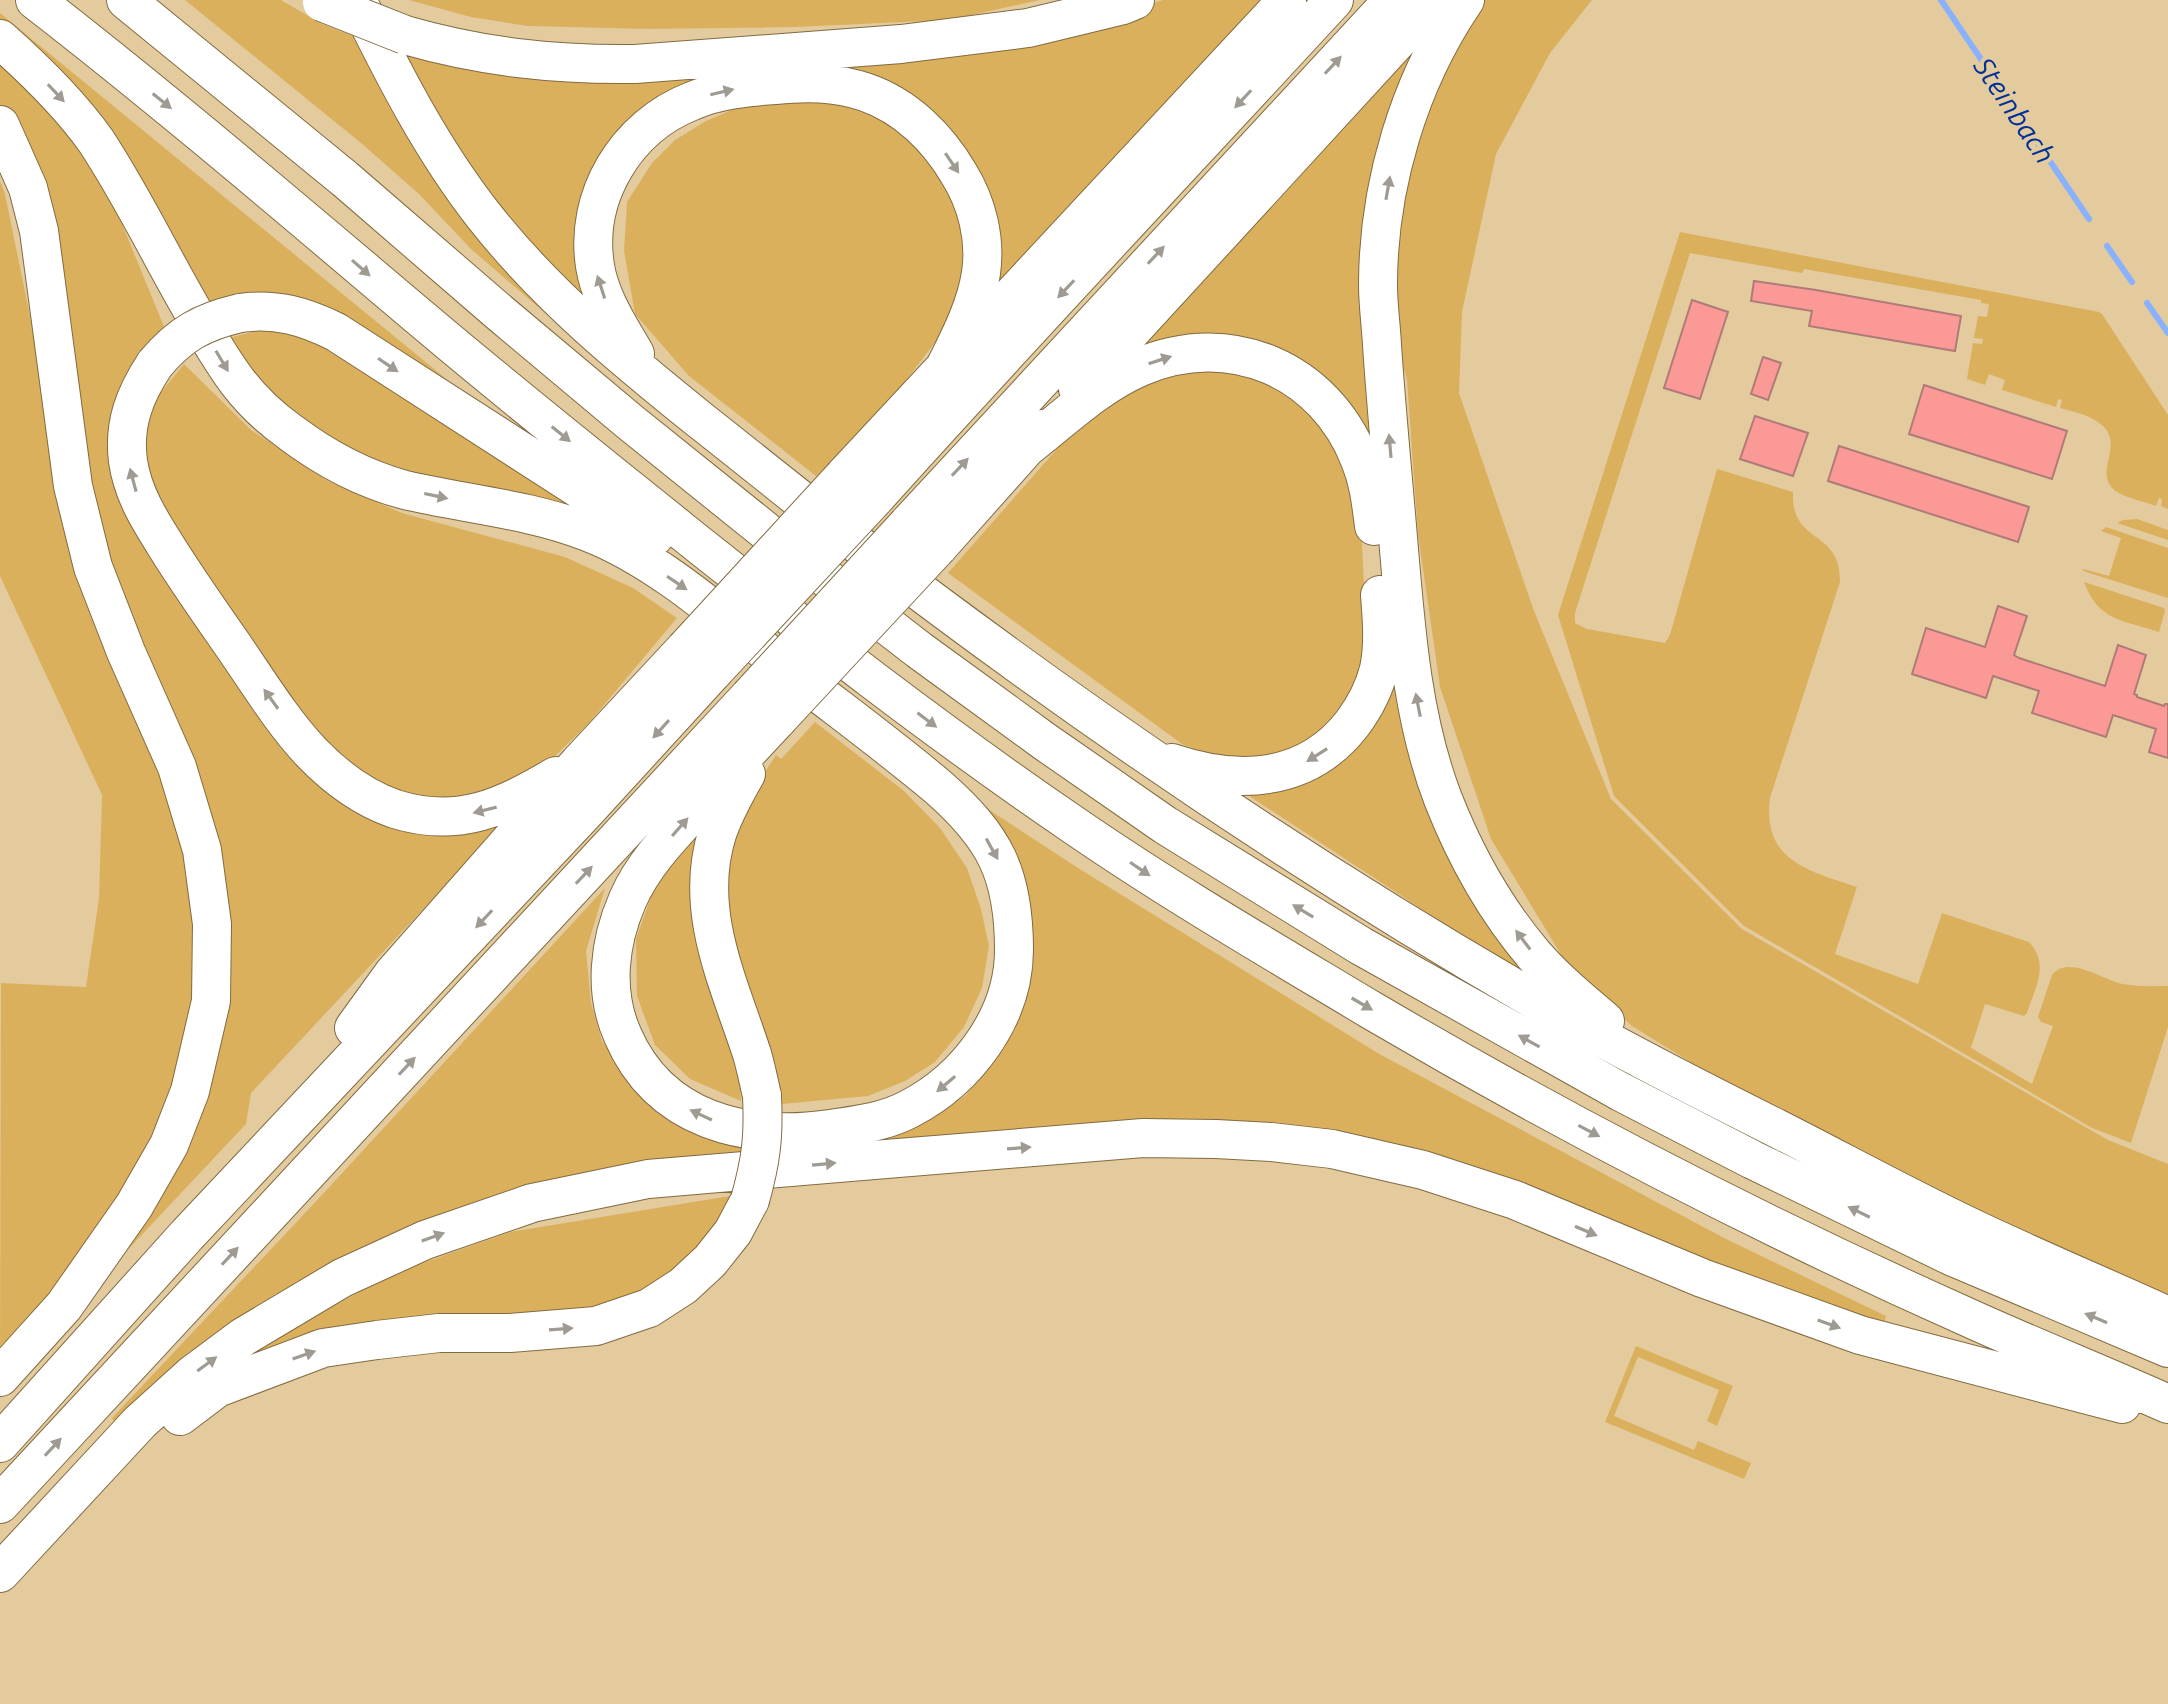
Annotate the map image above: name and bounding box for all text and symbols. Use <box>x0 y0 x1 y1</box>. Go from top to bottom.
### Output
water label: Steinbach <box>1968 50 2062 169</box>
one-way arrow <box>1323 55 1341 74</box>
one-way arrow <box>46 83 64 102</box>
one-way arrow <box>709 85 734 98</box>
one-way arrow <box>1235 89 1253 108</box>
one-way arrow <box>152 92 172 109</box>
one-way arrow <box>944 152 959 174</box>
one-way arrow <box>1383 175 1395 200</box>
one-way arrow <box>1147 246 1165 265</box>
one-way arrow <box>351 259 371 276</box>
one-way arrow <box>595 275 607 299</box>
one-way arrow <box>1057 279 1076 298</box>
one-way arrow <box>215 350 229 372</box>
one-way arrow <box>1149 353 1173 366</box>
one-way arrow <box>378 358 399 373</box>
one-way arrow <box>551 425 571 442</box>
one-way arrow <box>1383 434 1396 459</box>
one-way arrow <box>951 457 969 476</box>
one-way arrow <box>126 468 139 492</box>
one-way arrow <box>423 490 448 503</box>
one-way arrow <box>667 575 688 590</box>
one-way arrow <box>264 689 279 710</box>
one-way arrow <box>1412 692 1424 717</box>
one-way arrow <box>916 712 937 727</box>
one-way arrow <box>653 719 671 738</box>
one-way arrow <box>1306 748 1328 762</box>
one-way arrow <box>472 805 497 817</box>
one-way arrow <box>670 817 688 836</box>
one-way arrow <box>985 837 999 860</box>
one-way arrow <box>1129 861 1150 876</box>
one-way arrow <box>574 866 592 885</box>
one-way arrow <box>1292 904 1314 918</box>
one-way arrow <box>476 909 494 928</box>
one-way arrow <box>1515 930 1531 950</box>
one-way arrow <box>1351 997 1373 1011</box>
one-way arrow <box>1517 1034 1540 1047</box>
one-way arrow <box>397 1056 415 1075</box>
one-way arrow <box>937 1074 956 1092</box>
one-way arrow <box>689 1108 712 1122</box>
one-way arrow <box>1577 1125 1600 1138</box>
one-way arrow <box>1007 1141 1032 1154</box>
one-way arrow <box>812 1157 837 1170</box>
one-way arrow <box>1847 1205 1870 1219</box>
one-way arrow <box>1574 1224 1598 1238</box>
one-way arrow <box>421 1231 445 1243</box>
one-way arrow <box>220 1247 238 1266</box>
one-way arrow <box>2084 1311 2108 1324</box>
one-way arrow <box>1817 1318 1841 1331</box>
one-way arrow <box>549 1322 574 1335</box>
one-way arrow <box>292 1348 316 1361</box>
one-way arrow <box>197 1356 217 1372</box>
one-way arrow <box>44 1437 62 1456</box>

